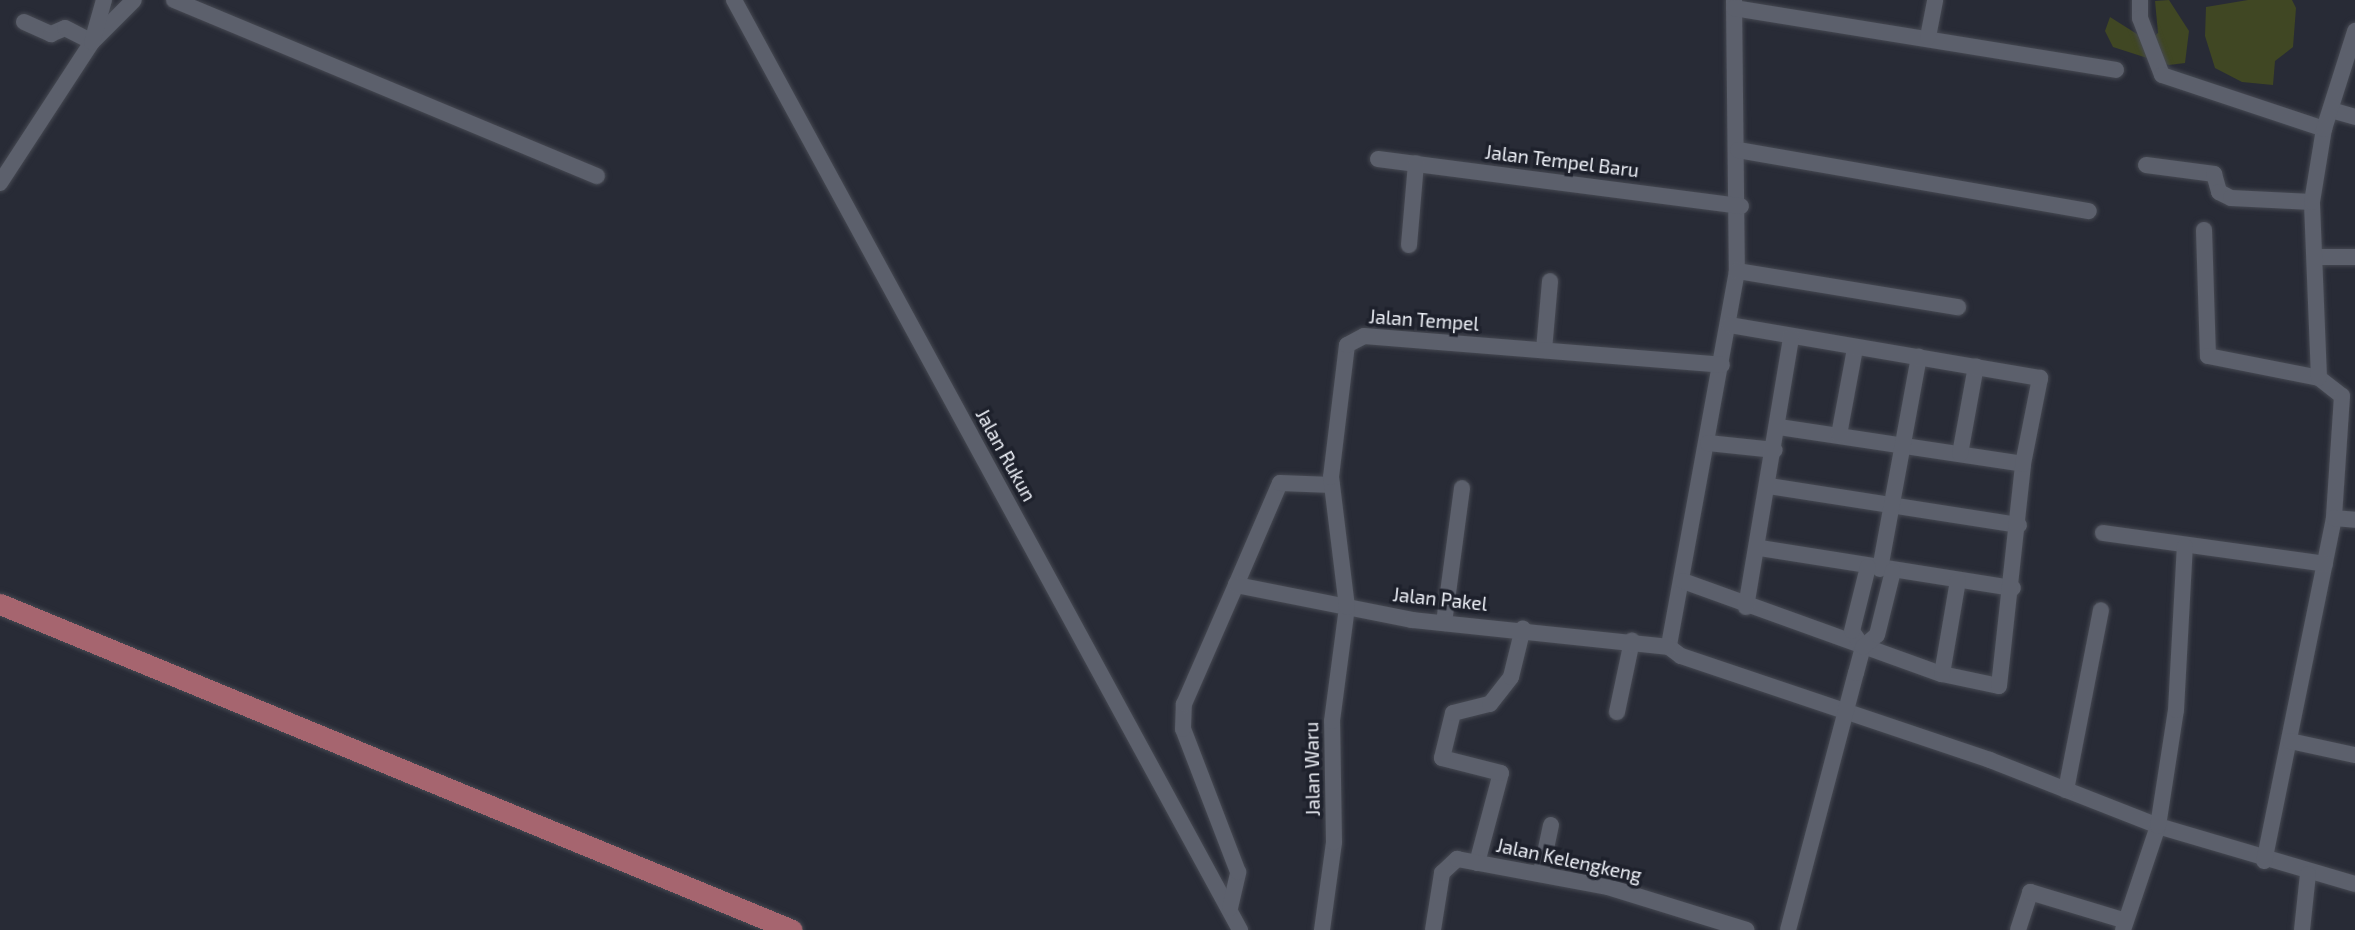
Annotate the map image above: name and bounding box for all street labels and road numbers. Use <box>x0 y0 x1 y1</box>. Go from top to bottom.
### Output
street label: Jalan Tempel Baru <box>1483 140 1641 182</box>
street label: Jalan Tempel <box>1368 305 1480 335</box>
street label: Jalan Rukun <box>971 405 1041 505</box>
street label: Jalan Pakel <box>1392 583 1488 615</box>
street label: Jalan Waru <box>1300 721 1324 817</box>
street label: Jalan Kelengkeng <box>1494 833 1644 887</box>

